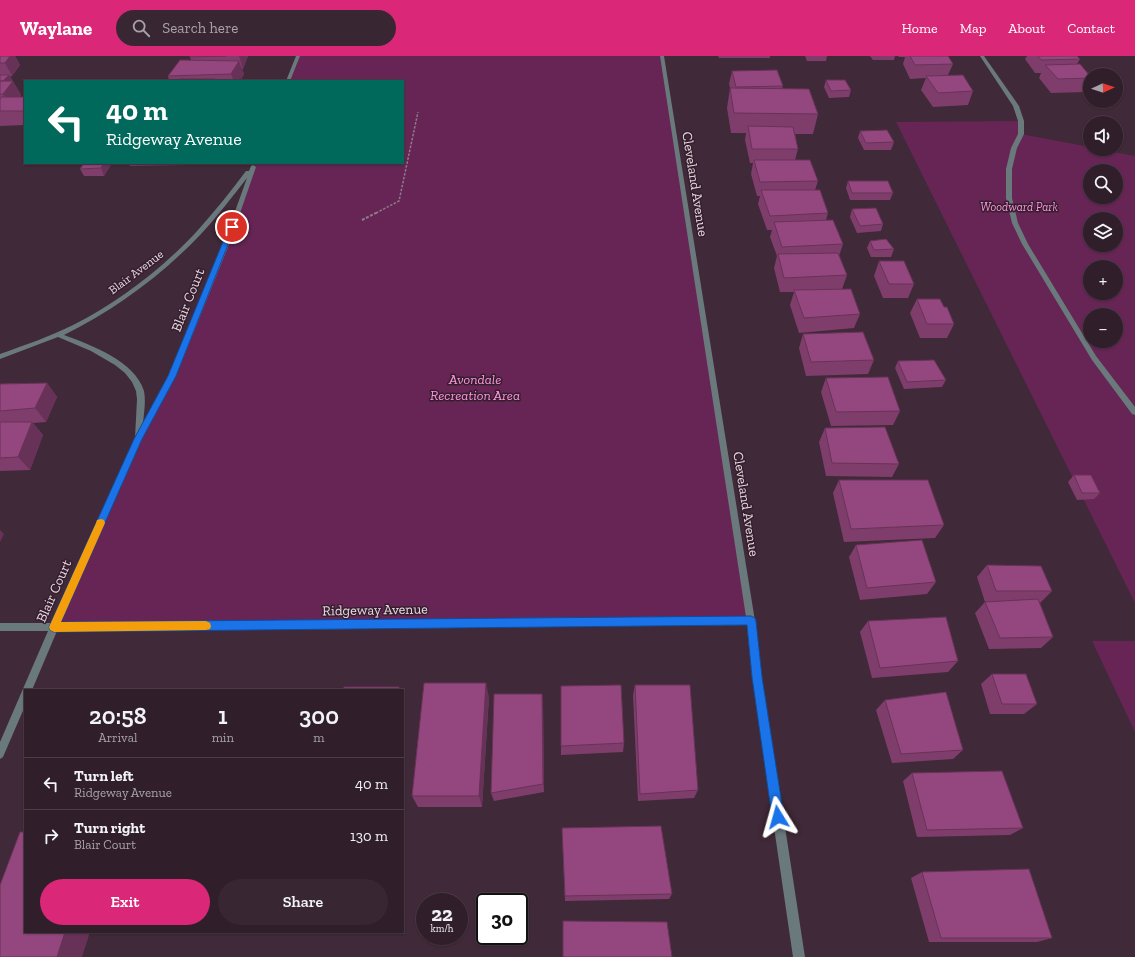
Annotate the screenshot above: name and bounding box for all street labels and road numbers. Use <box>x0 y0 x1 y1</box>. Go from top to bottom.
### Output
street label: Cleveland Avenue <box>678 130 712 238</box>
street label: Blair Avenue <box>106 247 166 297</box>
street label: Blair Court <box>168 265 209 334</box>
street label: Cleveland Avenue <box>729 450 763 558</box>
street label: Blair Court <box>33 556 76 625</box>
street label: Ridgeway Avenue <box>322 601 428 619</box>

